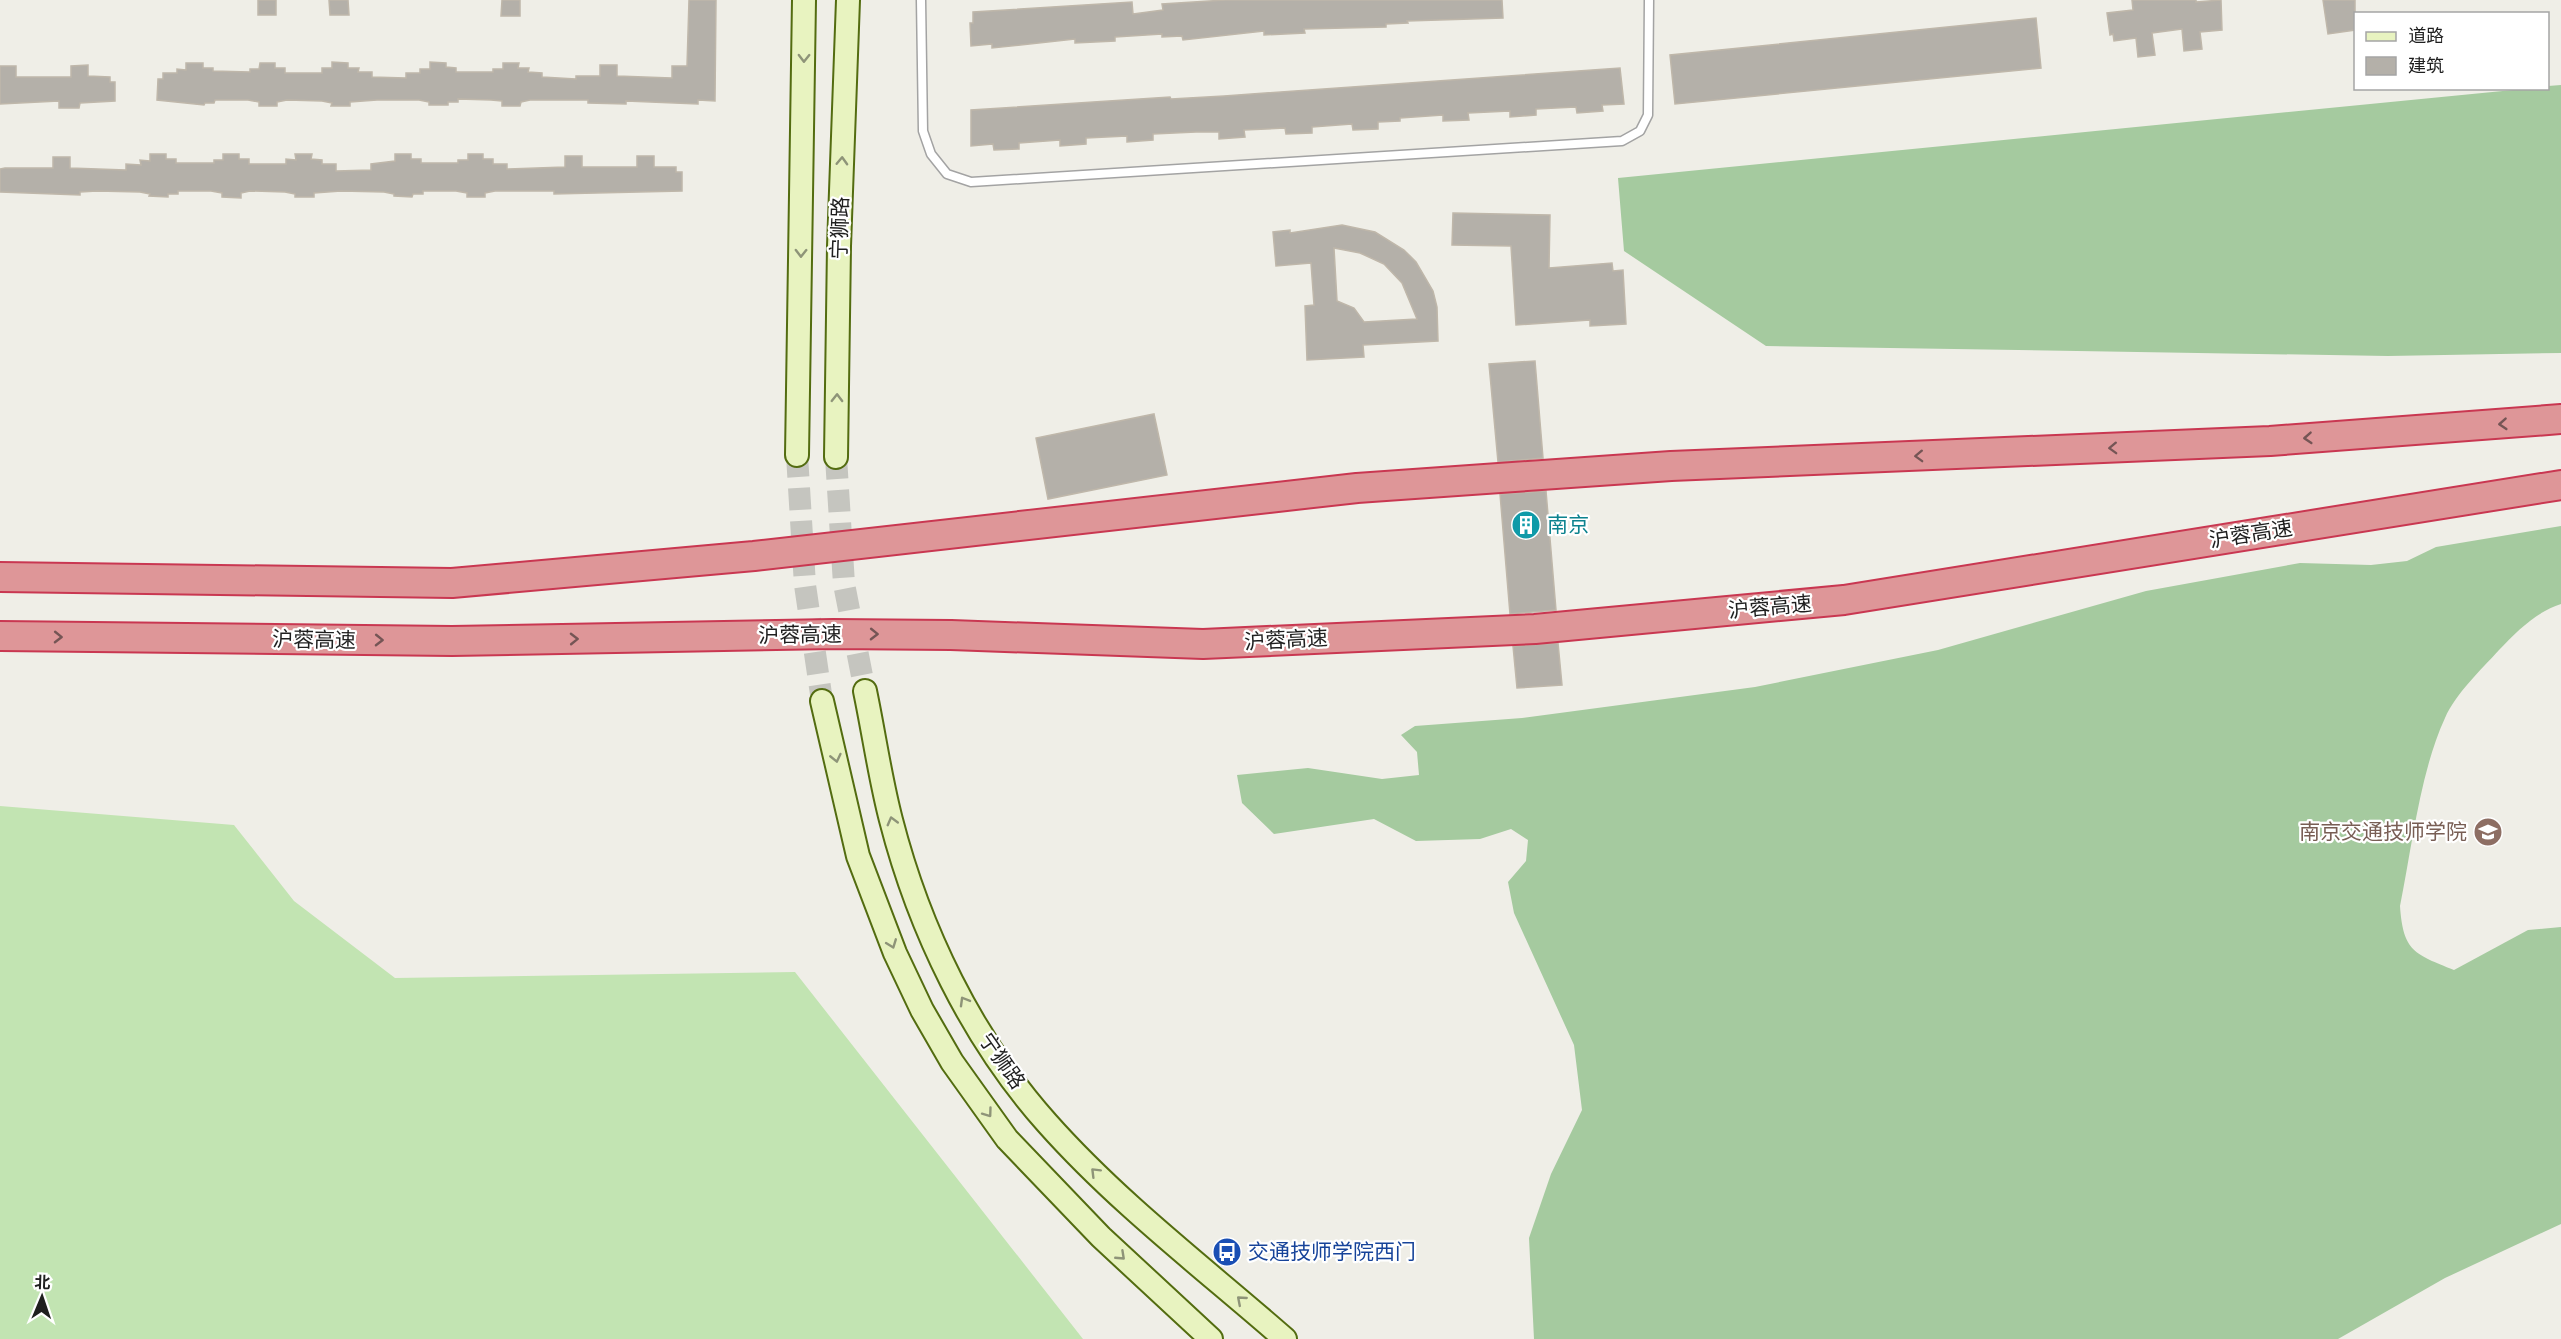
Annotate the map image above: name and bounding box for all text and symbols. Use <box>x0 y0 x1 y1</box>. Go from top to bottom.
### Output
legend <box>2354 12 2549 90</box>
text: 道路 <box>2408 25 2444 47</box>
one-way arrow <box>798 54 810 63</box>
text: 建筑 <box>2408 55 2444 77</box>
one-way arrow <box>836 157 848 166</box>
street label: 宁狮路 <box>826 196 853 260</box>
one-way arrow <box>795 249 807 258</box>
one-way arrow <box>831 394 843 403</box>
one-way arrow <box>2498 417 2507 430</box>
one-way arrow <box>2304 432 2313 445</box>
one-way arrow <box>2109 441 2118 454</box>
one-way arrow <box>1914 449 1923 462</box>
building icon: 南京 <box>1510 509 1542 541</box>
place label: 南京 <box>1547 512 1589 537</box>
street label: 沪蓉高速 <box>2207 515 2294 552</box>
street label: 沪蓉高速 <box>1727 590 1813 623</box>
street label: 沪蓉高速 <box>758 621 842 648</box>
street label: 沪蓉高速 <box>1243 625 1329 654</box>
street label: 沪蓉高速 <box>272 626 356 653</box>
one-way arrow <box>870 628 879 641</box>
one-way arrow <box>54 631 63 643</box>
one-way arrow <box>570 633 579 646</box>
one-way arrow <box>375 634 384 647</box>
one-way arrow <box>828 753 841 763</box>
one-way arrow <box>886 816 899 826</box>
school or university icon: 南京交通技师学院 <box>2472 816 2504 848</box>
place label: 南京交通技师学院 <box>2299 819 2467 844</box>
one-way arrow <box>885 938 897 949</box>
one-way arrow <box>959 997 971 1007</box>
street label: 宁狮路 <box>974 1028 1031 1094</box>
one-way arrow <box>981 1107 992 1118</box>
one-way arrow <box>1091 1168 1102 1179</box>
bus stop icon: 交通技师学院西门 <box>1211 1236 1243 1268</box>
place label: 交通技师学院西门 <box>1248 1239 1416 1264</box>
one-way arrow <box>1114 1249 1125 1260</box>
north arrow <box>12 1267 72 1327</box>
text: 北 <box>34 1273 51 1292</box>
one-way arrow <box>1237 1297 1248 1308</box>

